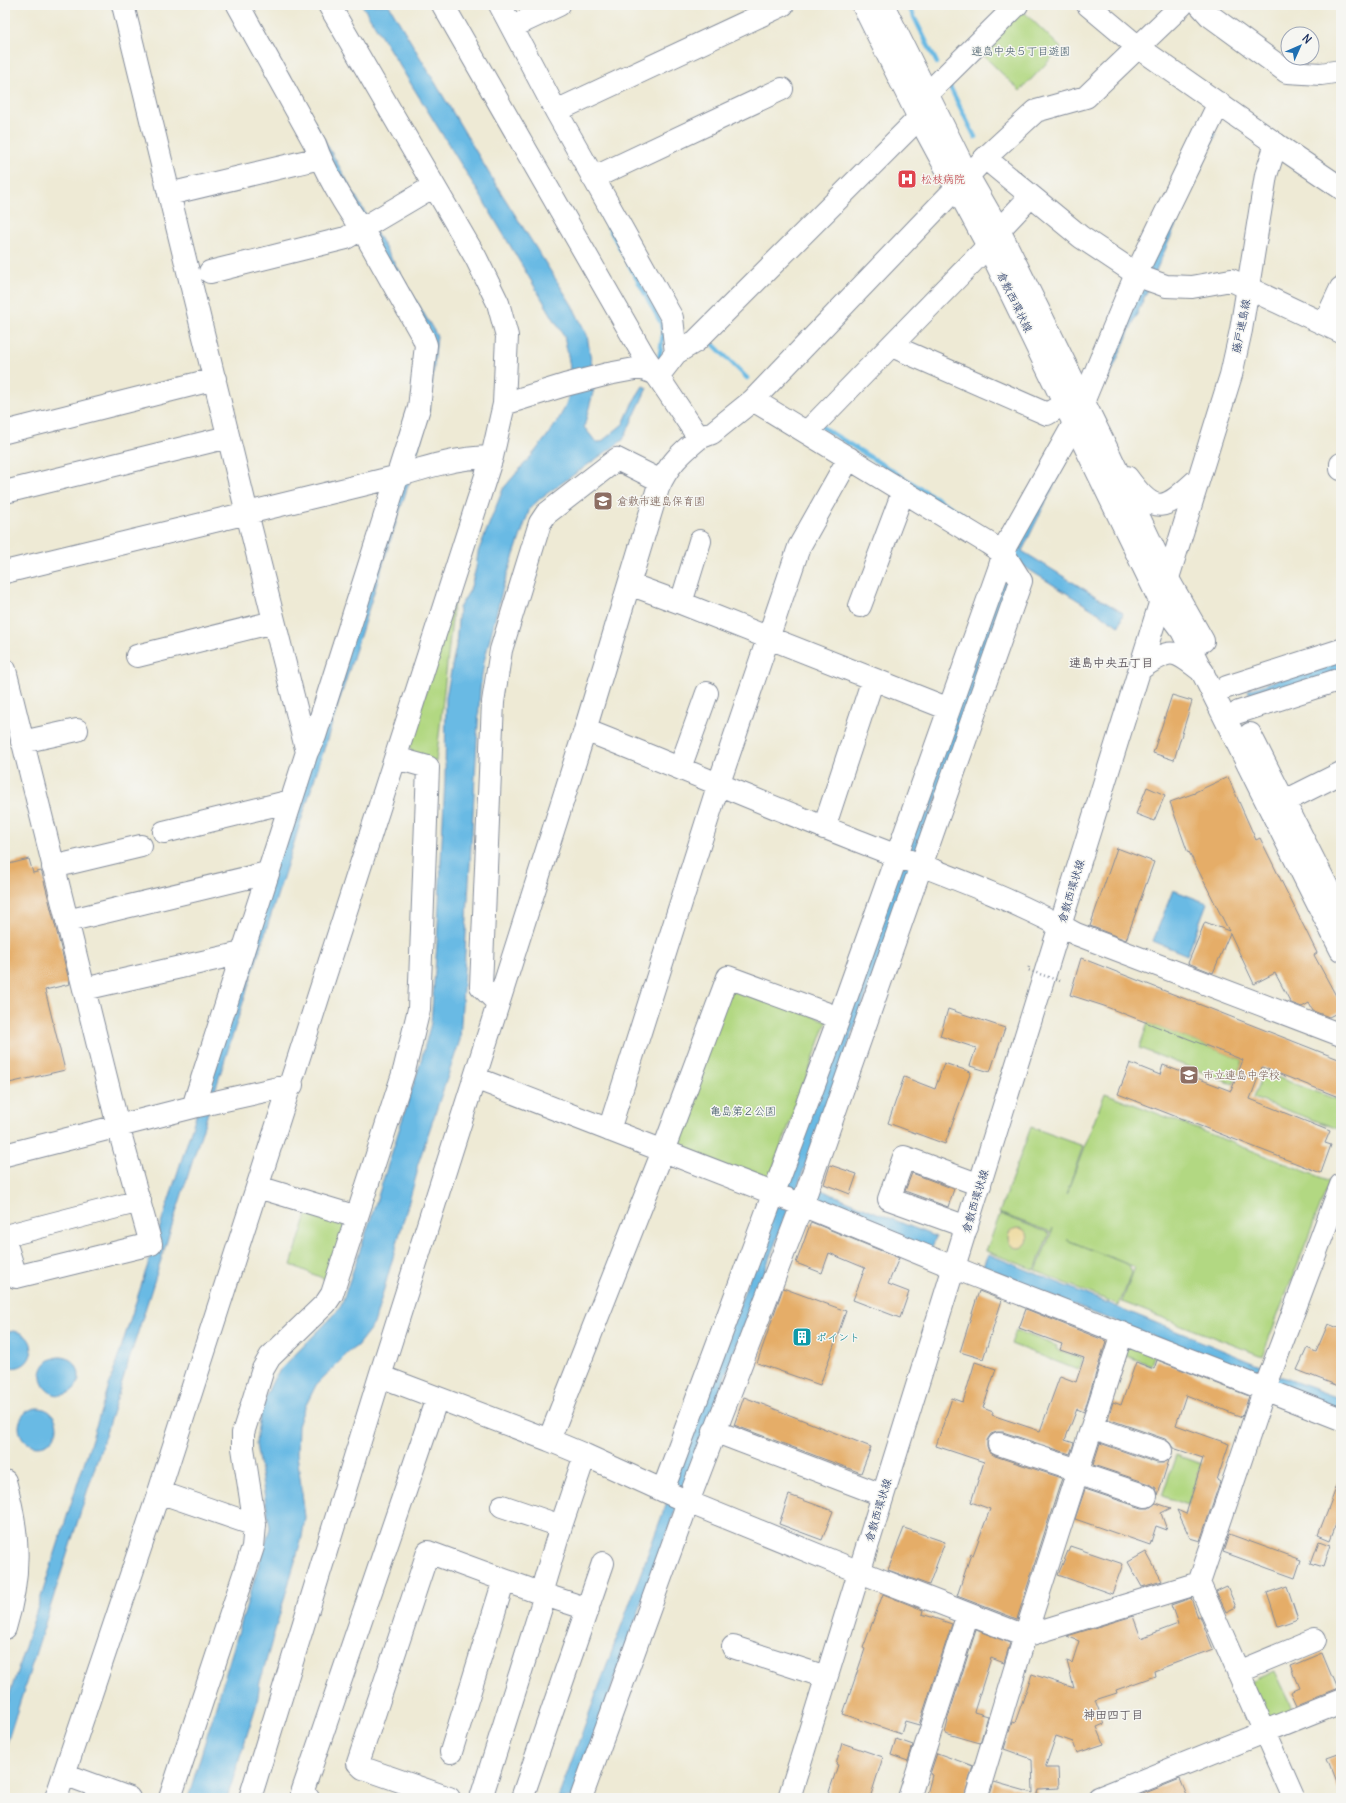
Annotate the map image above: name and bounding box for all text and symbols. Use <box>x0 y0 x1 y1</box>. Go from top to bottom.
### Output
north arrow <box>1280 26 1320 66</box>
text: N <box>1299 31 1315 47</box>
park label: 連島中央５丁目遊園 <box>972 44 1071 58</box>
hospital icon: 松枝病院 <box>896 168 918 190</box>
place label: 松枝病院 <box>921 172 965 186</box>
street label: 倉敷西環状線 <box>994 269 1036 335</box>
street label: 藤戸連島線 <box>1229 298 1253 354</box>
school or university icon: 倉敷市連島保育園 <box>592 490 614 512</box>
place label: 倉敷市連島保育園 <box>617 494 705 508</box>
district label: 連島中央五丁目 <box>1069 655 1153 670</box>
street label: 倉敷西環状線 <box>1055 857 1087 925</box>
school or university icon: 市立連島中学校 <box>1178 1064 1200 1086</box>
place label: 市立連島中学校 <box>1203 1068 1280 1082</box>
park label: 亀島第２公園 <box>710 1104 776 1118</box>
street label: 倉敷西環状線 <box>959 1167 991 1235</box>
building icon: ポイント <box>791 1326 813 1348</box>
place label: ポイント <box>816 1330 860 1344</box>
street label: 倉敷西環状線 <box>862 1476 894 1544</box>
district label: 神田四丁目 <box>1083 1707 1143 1722</box>

